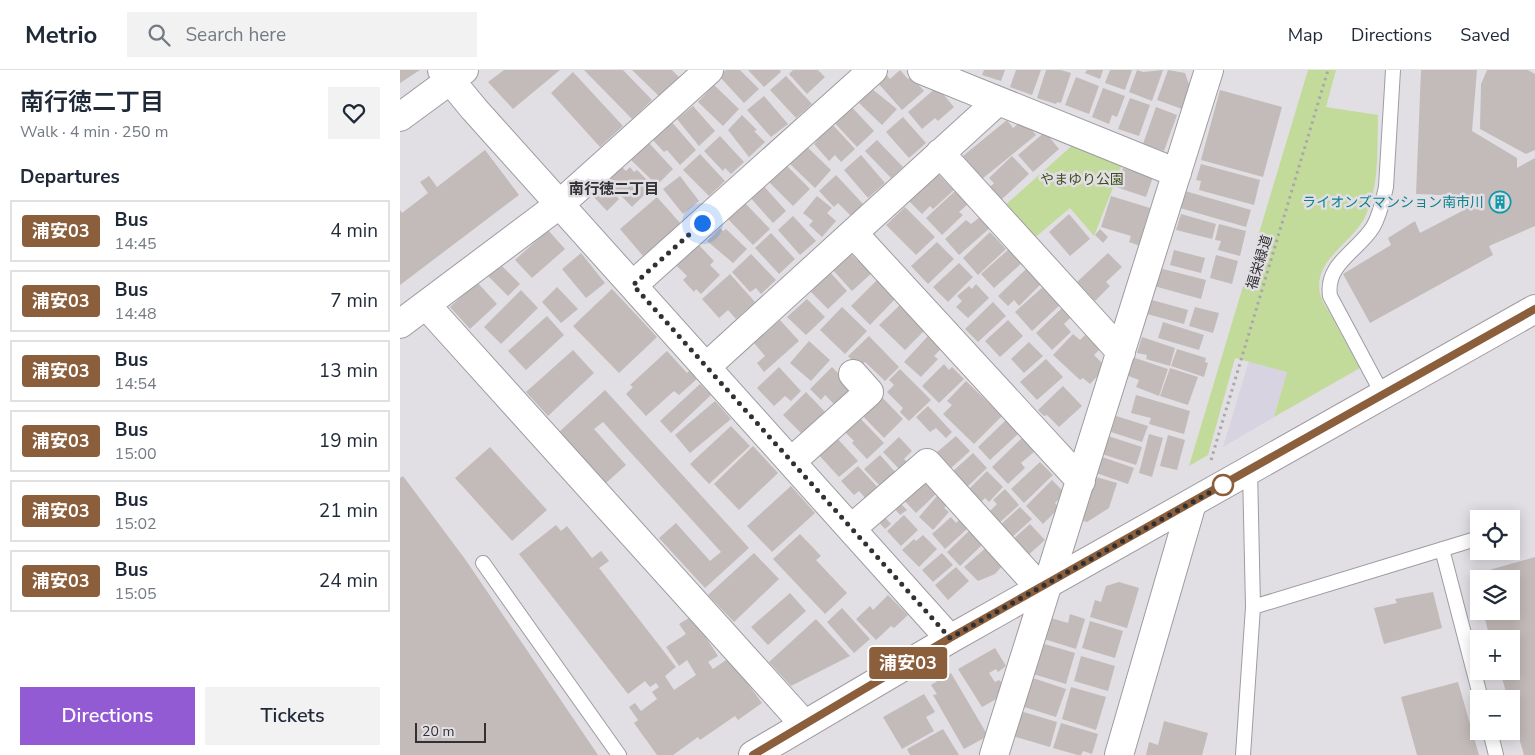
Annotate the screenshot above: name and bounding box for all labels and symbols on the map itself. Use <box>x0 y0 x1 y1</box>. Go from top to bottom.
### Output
park label: やまゆり公園 <box>1040 170 1124 189</box>
district label: 南行徳二丁目 <box>569 179 659 199</box>
building icon: ライオンズマンション南市川 <box>1488 190 1512 214</box>
place label: ライオンズマンション南市川 <box>1302 193 1484 212</box>
your location <box>690 211 715 236</box>
street label: 福栄緑道 <box>1242 233 1277 292</box>
unlabelled marker <box>1212 474 1234 496</box>
line badge: 浦安03 <box>873 647 943 679</box>
scale bar <box>415 720 486 743</box>

